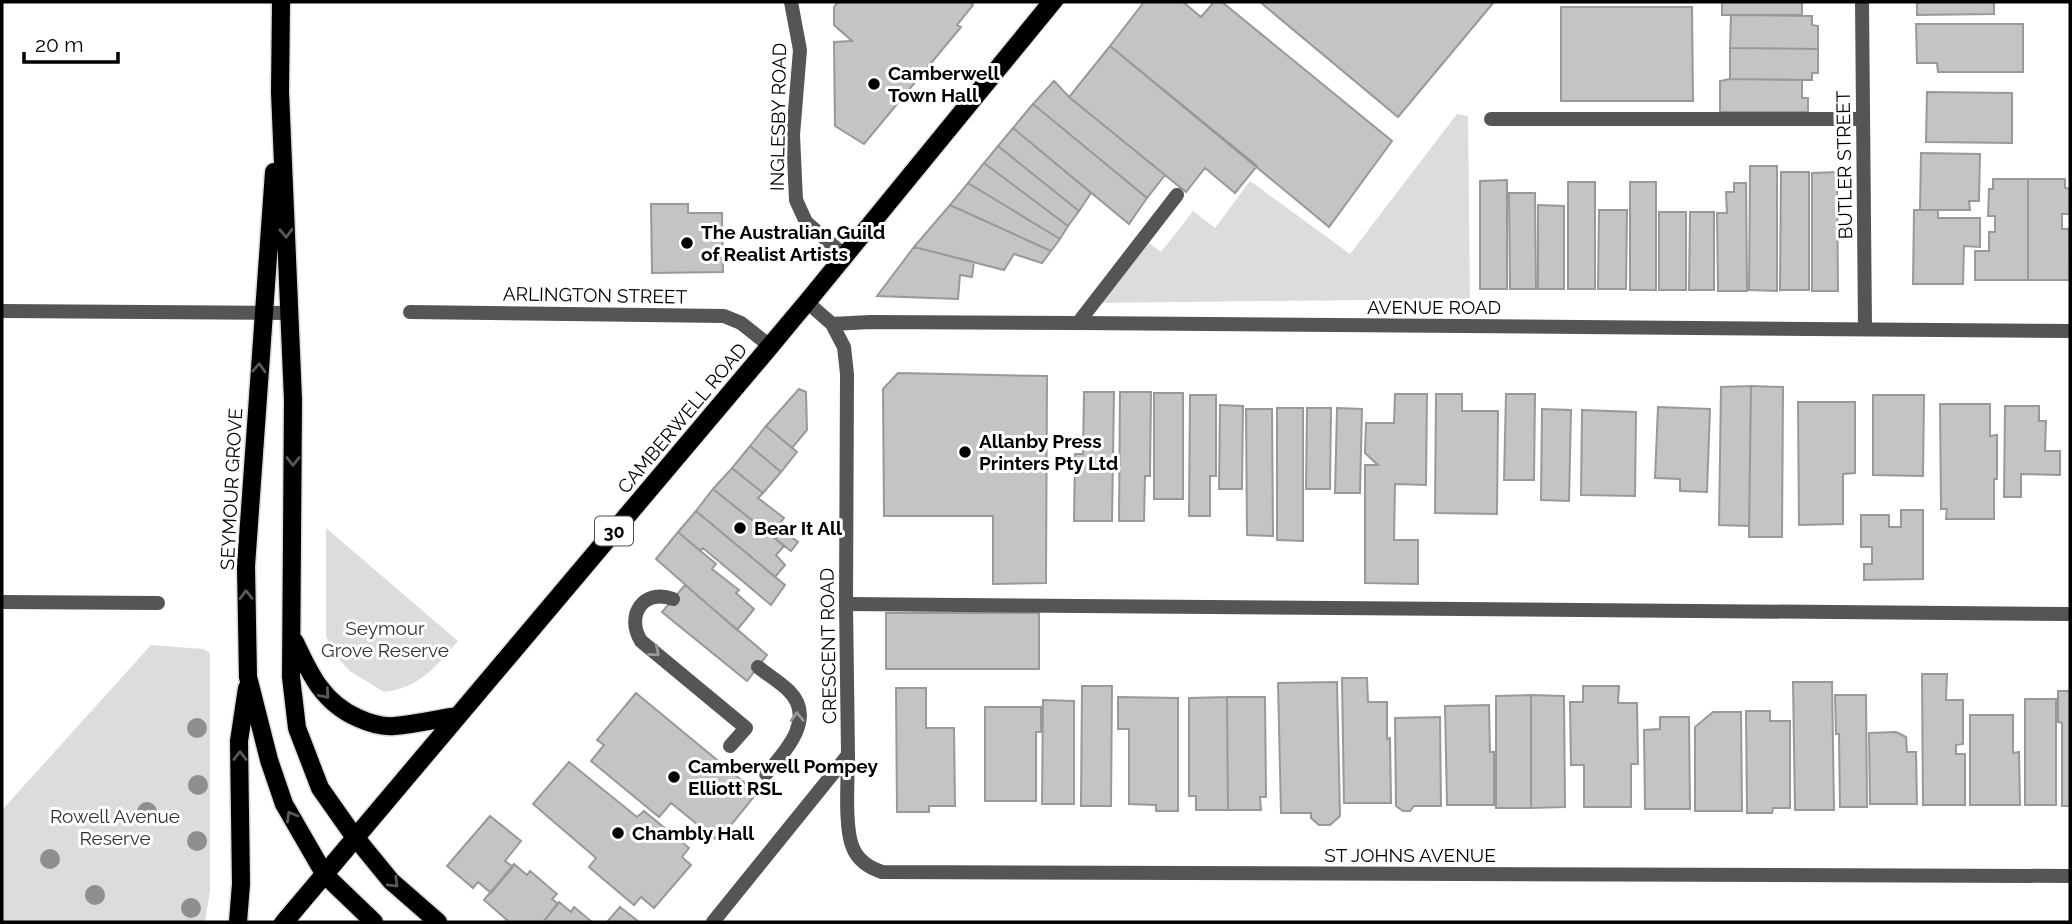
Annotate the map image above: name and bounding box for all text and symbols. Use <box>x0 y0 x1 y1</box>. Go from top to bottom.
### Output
scale bar <box>24 21 119 65</box>
text: 20 m <box>35 32 83 57</box>
street label: INGLESBY ROAD <box>766 43 790 191</box>
place label: Camberwell Town Hall <box>888 62 1000 106</box>
marker: Camberwell Town Hall <box>866 76 882 92</box>
street label: BUTLER STREET <box>1832 90 1856 240</box>
place label: The Australian Guild of Realist Artists <box>701 221 885 265</box>
one-way arrow <box>278 228 293 239</box>
marker: The Australian Guild of Realist Artists <box>679 235 695 251</box>
street label: ARLINGTON STREET <box>503 282 688 308</box>
street label: AVENUE ROAD <box>1367 296 1501 318</box>
street label: CAMBERWELL ROAD <box>613 338 751 498</box>
one-way arrow <box>251 362 266 373</box>
street label: SEYMOUR GROVE <box>216 407 246 571</box>
place label: Allanby Press Printers Pty Ltd <box>979 430 1118 474</box>
marker: Allanby Press Printers Pty Ltd <box>957 444 973 460</box>
one-way arrow <box>285 456 301 466</box>
road number: 30 <box>595 516 633 546</box>
place label: Bear It All <box>754 517 843 539</box>
marker: Bear It All <box>732 520 748 536</box>
street label: CRESCENT ROAD <box>816 568 840 724</box>
one-way arrow <box>239 589 254 600</box>
park label: Seymour Grove Reserve <box>321 617 449 661</box>
one-way arrow <box>646 644 659 656</box>
one-way arrow <box>317 686 329 699</box>
one-way arrow <box>790 711 805 722</box>
one-way arrow <box>232 750 248 761</box>
place label: Camberwell Pompey Elliott RSL <box>688 755 878 799</box>
marker: Camberwell Pompey Elliott RSL <box>666 769 682 785</box>
park label: Rowell Avenue Reserve <box>50 805 180 849</box>
one-way arrow <box>286 810 299 823</box>
place label: Chambly Hall <box>632 822 755 844</box>
marker: Chambly Hall <box>610 825 626 841</box>
street label: ST JOHNS AVENUE <box>1324 844 1496 866</box>
one-way arrow <box>386 874 399 887</box>

